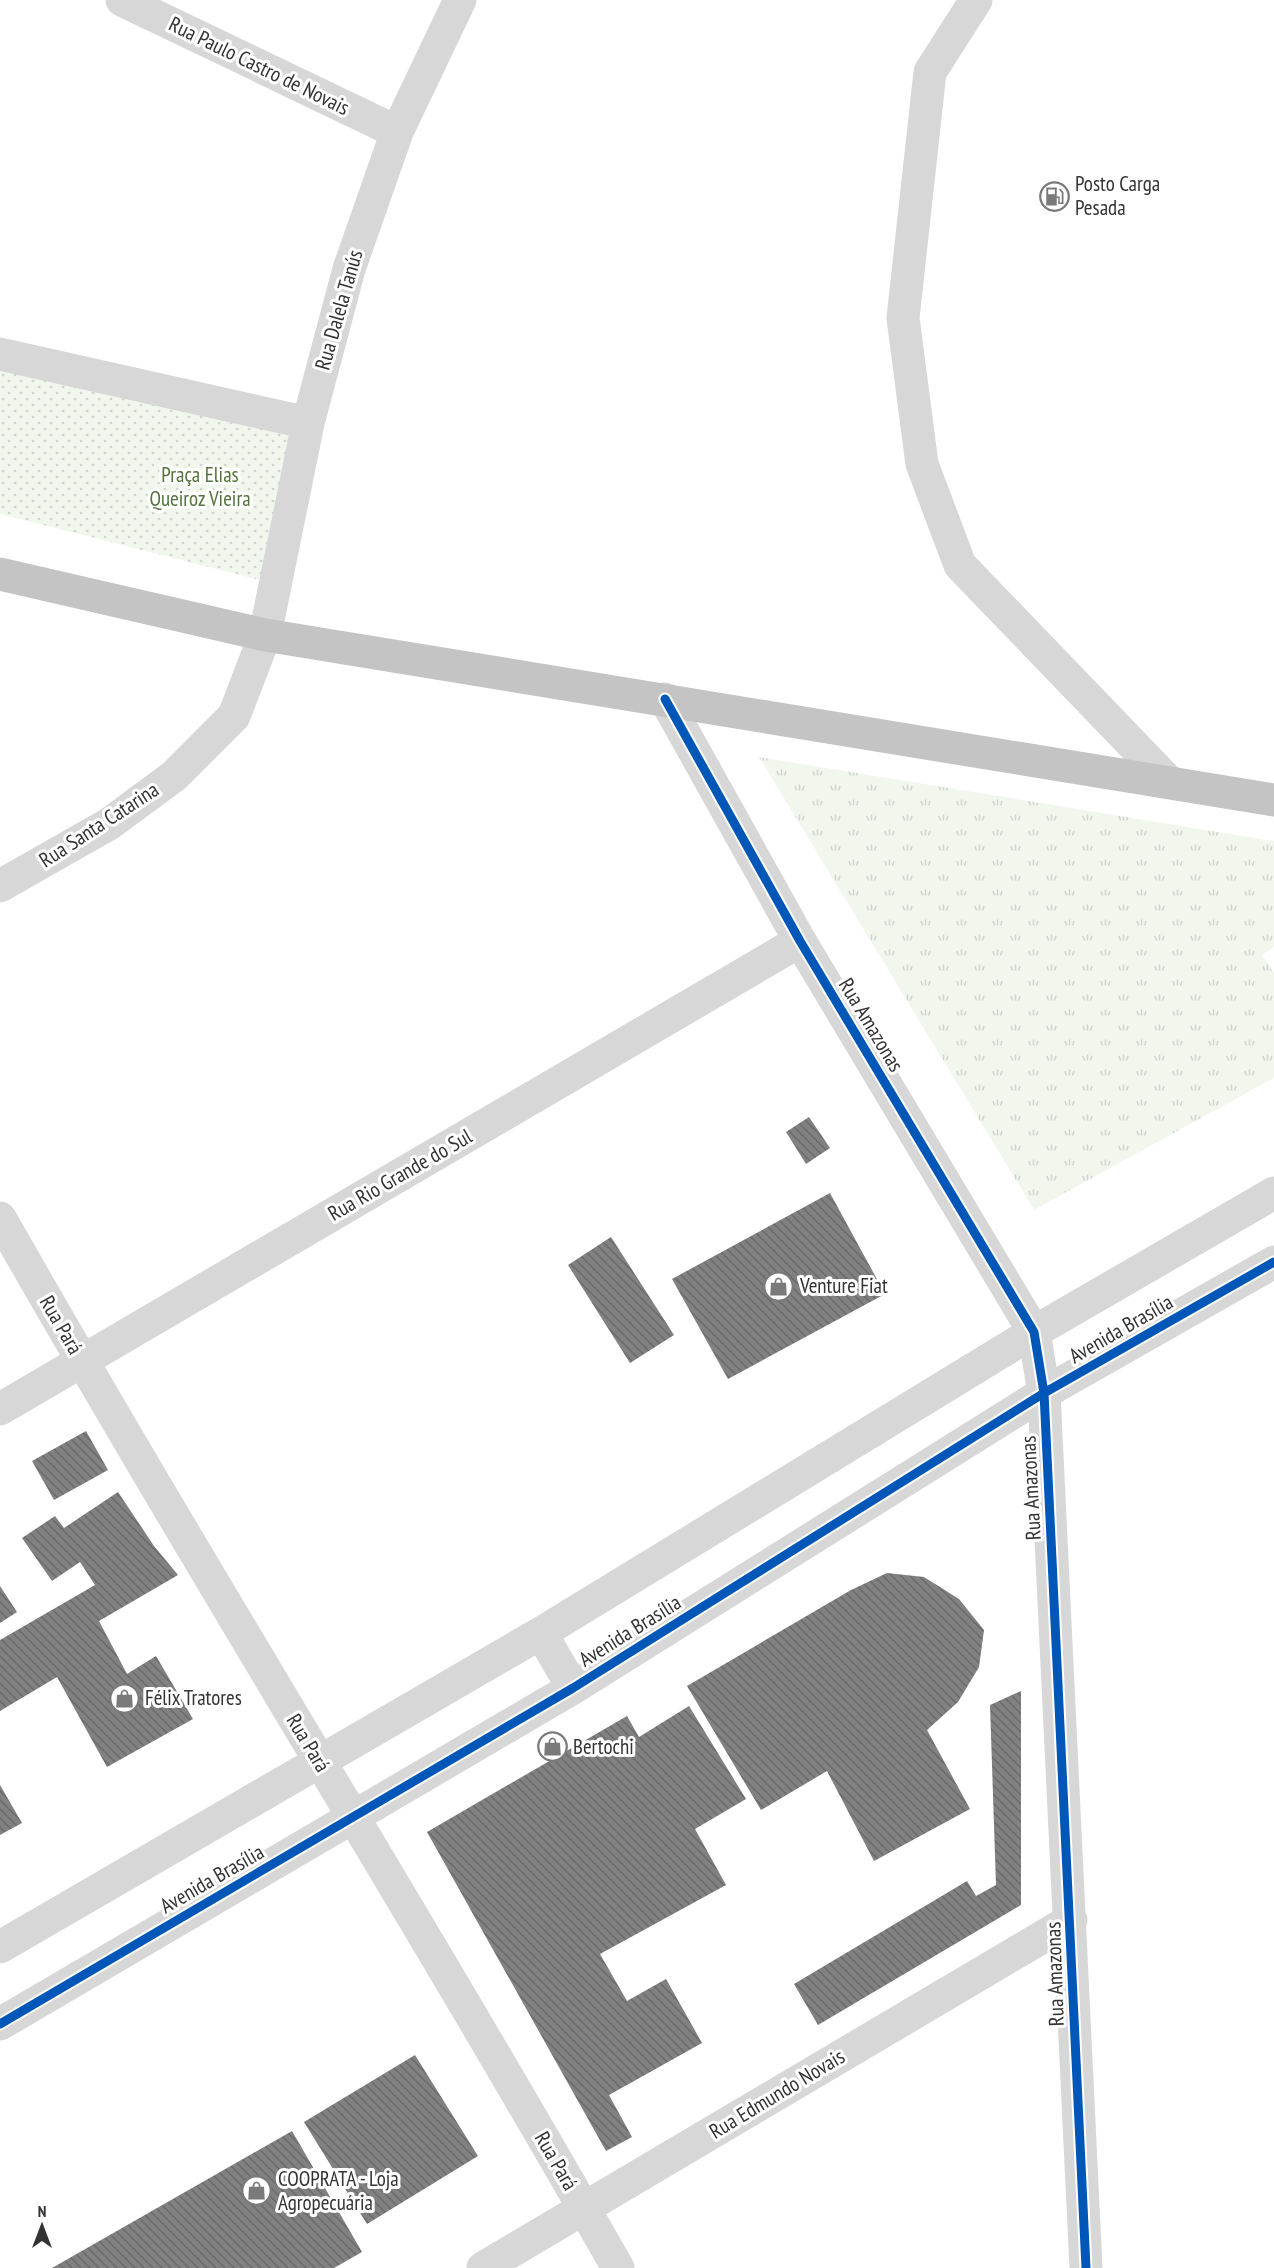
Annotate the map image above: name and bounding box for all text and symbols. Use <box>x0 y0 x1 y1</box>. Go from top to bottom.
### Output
street label: Rua Paulo Castro de Novais <box>165 10 354 121</box>
place label: Posto Carga Pesada <box>1075 170 1160 221</box>
fuel station icon: Posto Carga Pesada <box>1038 180 1070 212</box>
street label: Rua Dalela Tanús <box>308 247 369 373</box>
park label: Praça Elias Queiroz Vieira <box>149 461 251 512</box>
street label: Rua Santa Catarina <box>34 776 164 873</box>
street label: Rua Amazonas <box>833 973 910 1077</box>
street label: Rua Rio Grande do Sul <box>323 1122 477 1227</box>
shop icon: Venture Fiat <box>763 1270 795 1302</box>
place label: Venture Fiat <box>799 1272 888 1299</box>
street label: Avenida Brasília <box>1064 1288 1177 1369</box>
street label: Rua Pará <box>34 1290 89 1359</box>
street label: Rua Amazonas <box>1014 1435 1047 1541</box>
street label: Avenida Brasília <box>574 1589 686 1673</box>
shop icon: Félix Tratores <box>108 1682 140 1714</box>
place label: Félix Tratores <box>145 1684 242 1711</box>
street label: Rua Pará <box>281 1709 336 1777</box>
shop icon: Bertochi <box>536 1731 568 1763</box>
place label: Bertochi <box>573 1733 634 1760</box>
street label: Avenida Brasília <box>155 1838 268 1919</box>
street label: Rua Amazonas <box>1039 1921 1070 2027</box>
street label: Rua Edmundo Novais <box>704 2043 849 2145</box>
street label: Rua Pará <box>529 2126 584 2195</box>
place label: COOPRATA - Loja Agropecuária <box>278 2165 399 2216</box>
shop icon: COOPRATA - Loja Agropecuária <box>241 2175 273 2207</box>
north arrow <box>12 2196 72 2256</box>
text: N <box>38 2201 46 2221</box>

